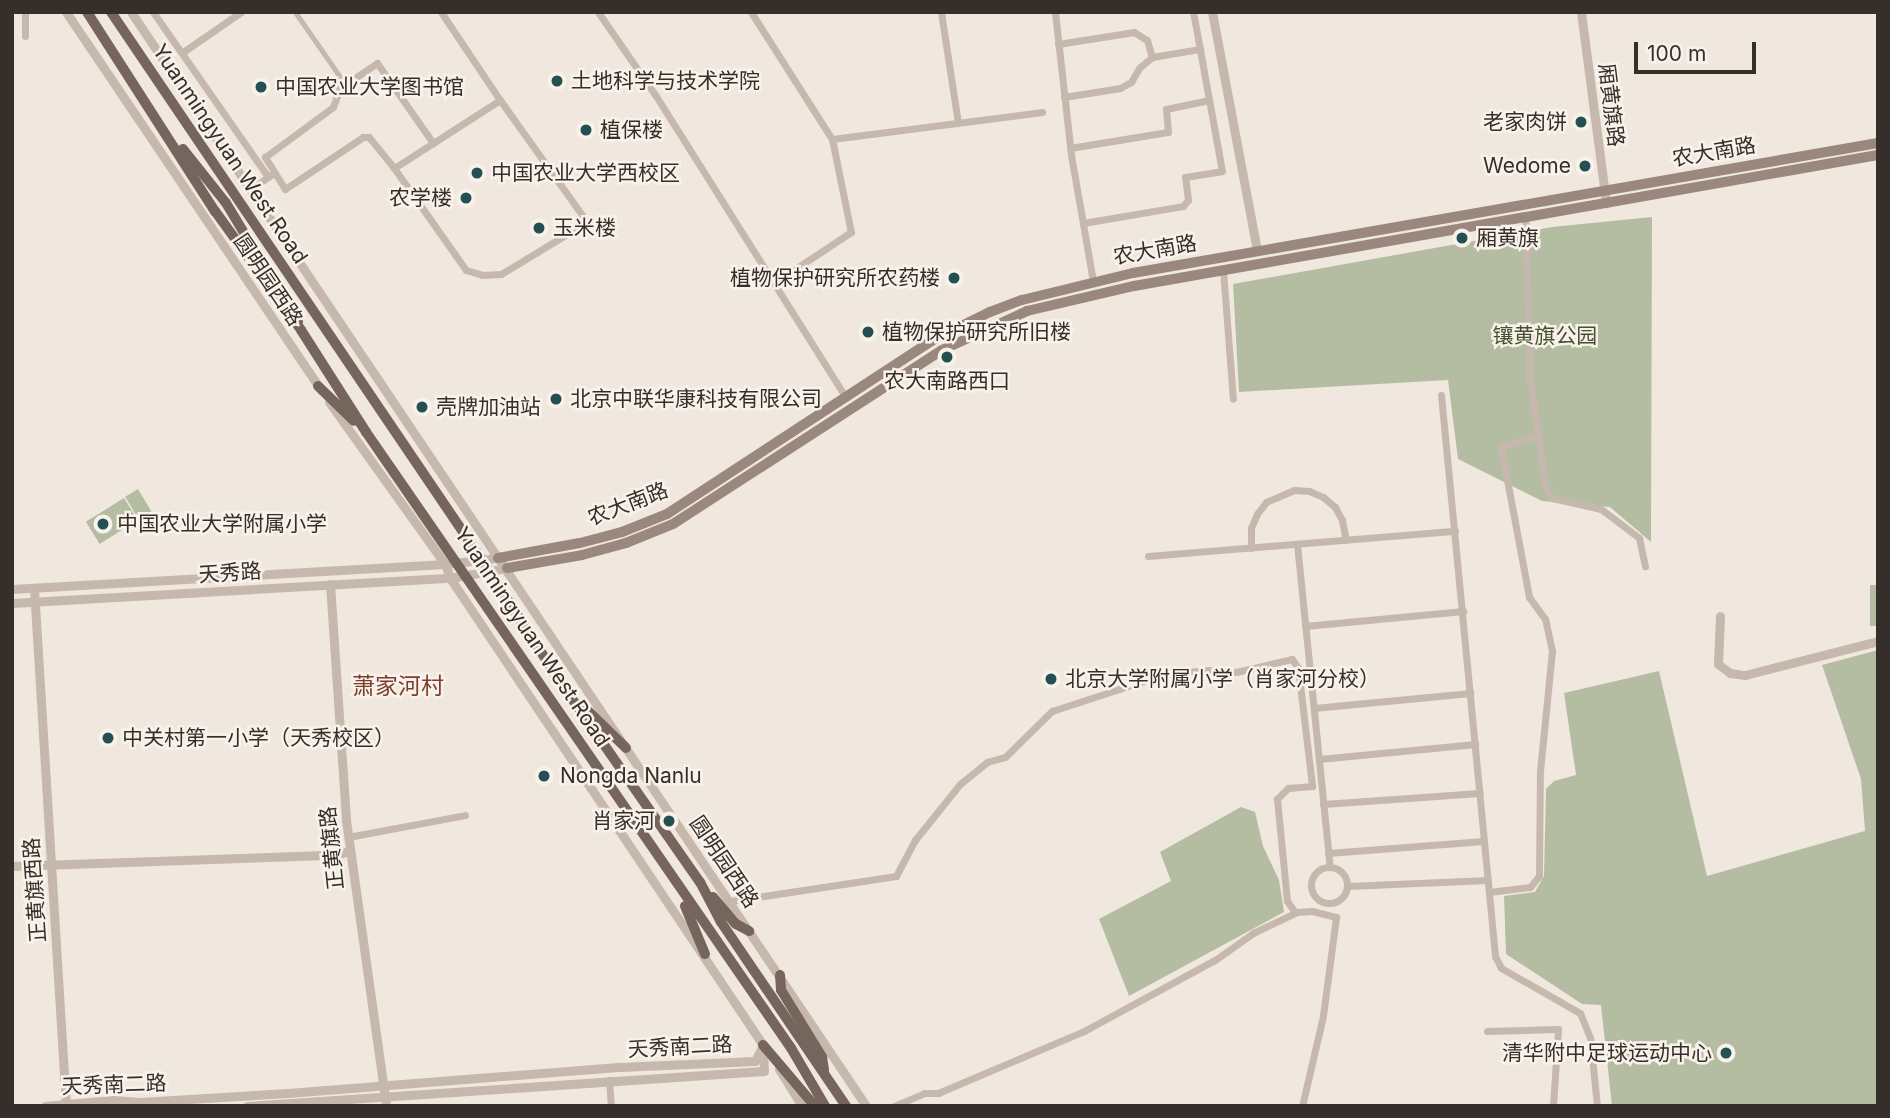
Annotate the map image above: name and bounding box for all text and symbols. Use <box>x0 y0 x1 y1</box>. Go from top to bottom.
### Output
scale bar <box>1638 28 1760 72</box>
street label: Yuanmingyuan West Road <box>147 39 313 269</box>
text: 100 m <box>1647 41 1706 66</box>
street label: 厢黄旗路 <box>1593 62 1629 148</box>
place label: 土地科学与技术学院 <box>571 68 760 94</box>
marker: 土地科学与技术学院 <box>549 73 565 89</box>
place label: 中国农业大学图书馆 <box>275 74 464 100</box>
marker: 中国农业大学图书馆 <box>253 79 269 95</box>
place label: 老家肉饼 <box>1483 109 1567 135</box>
marker: 老家肉饼 <box>1573 114 1589 130</box>
place label: 植保楼 <box>600 117 663 143</box>
marker: 植保楼 <box>578 122 594 138</box>
street label: 农大南路 <box>1670 132 1758 172</box>
place label: Wedome <box>1483 153 1571 179</box>
marker: Wedome <box>1577 158 1593 174</box>
place label: 中国农业大学西校区 <box>491 160 680 186</box>
marker: 中国农业大学西校区 <box>469 165 485 181</box>
place label: 农学楼 <box>389 185 452 211</box>
marker: 农学楼 <box>458 190 474 206</box>
place label: 玉米楼 <box>553 215 616 241</box>
marker: 玉米楼 <box>531 220 547 236</box>
place label: 厢黄旗 <box>1476 225 1539 251</box>
street label: 圆明园西路 <box>228 229 308 331</box>
street label: 农大南路 <box>1111 230 1199 270</box>
marker: 厢黄旗 <box>1454 230 1470 246</box>
place label: 植物保护研究所农药楼 <box>730 265 940 291</box>
marker: 植物保护研究所农药楼 <box>946 270 962 286</box>
place label: 植物保护研究所旧楼 <box>882 319 1071 345</box>
park label: 镶黄旗公园 <box>1493 323 1597 349</box>
marker: 植物保护研究所旧楼 <box>860 324 876 340</box>
marker: 农大南路西口 <box>939 349 955 365</box>
place label: 农大南路西口 <box>884 368 1010 394</box>
place label: 北京中联华康科技有限公司 <box>570 386 822 412</box>
marker: 北京中联华康科技有限公司 <box>548 391 564 407</box>
place label: 壳牌加油站 <box>436 394 541 420</box>
marker: 壳牌加油站 <box>414 399 430 415</box>
street label: 农大南路 <box>584 477 672 531</box>
place label: 中国农业大学附属小学 <box>117 511 327 537</box>
marker: 中国农业大学附属小学 <box>95 516 111 532</box>
street label: Yuanmingyuan West Road <box>449 522 615 752</box>
street label: 天秀路 <box>198 558 262 588</box>
place label: 北京大学附属小学（肖家河分校） <box>1065 666 1380 692</box>
marker: 北京大学附属小学（肖家河分校） <box>1043 671 1059 687</box>
district label: 萧家河村 <box>352 672 444 700</box>
place label: 中关村第一小学（天秀校区） <box>122 725 395 751</box>
marker: 中关村第一小学（天秀校区） <box>100 730 116 746</box>
place label: Nongda Nanlu <box>560 763 702 789</box>
marker: Nongda Nanlu <box>534 766 554 786</box>
street label: 正黄旗路 <box>315 805 349 891</box>
place label: 肖家河 <box>592 808 655 834</box>
street label: 圆明园西路 <box>684 811 764 913</box>
marker: 肖家河 <box>661 813 677 829</box>
street label: 正黄旗西路 <box>19 837 51 943</box>
street label: 天秀南二路 <box>627 1032 733 1062</box>
place label: 清华附中足球运动中心 <box>1502 1040 1712 1066</box>
marker: 清华附中足球运动中心 <box>1718 1045 1734 1061</box>
street label: 天秀南二路 <box>61 1071 167 1099</box>

